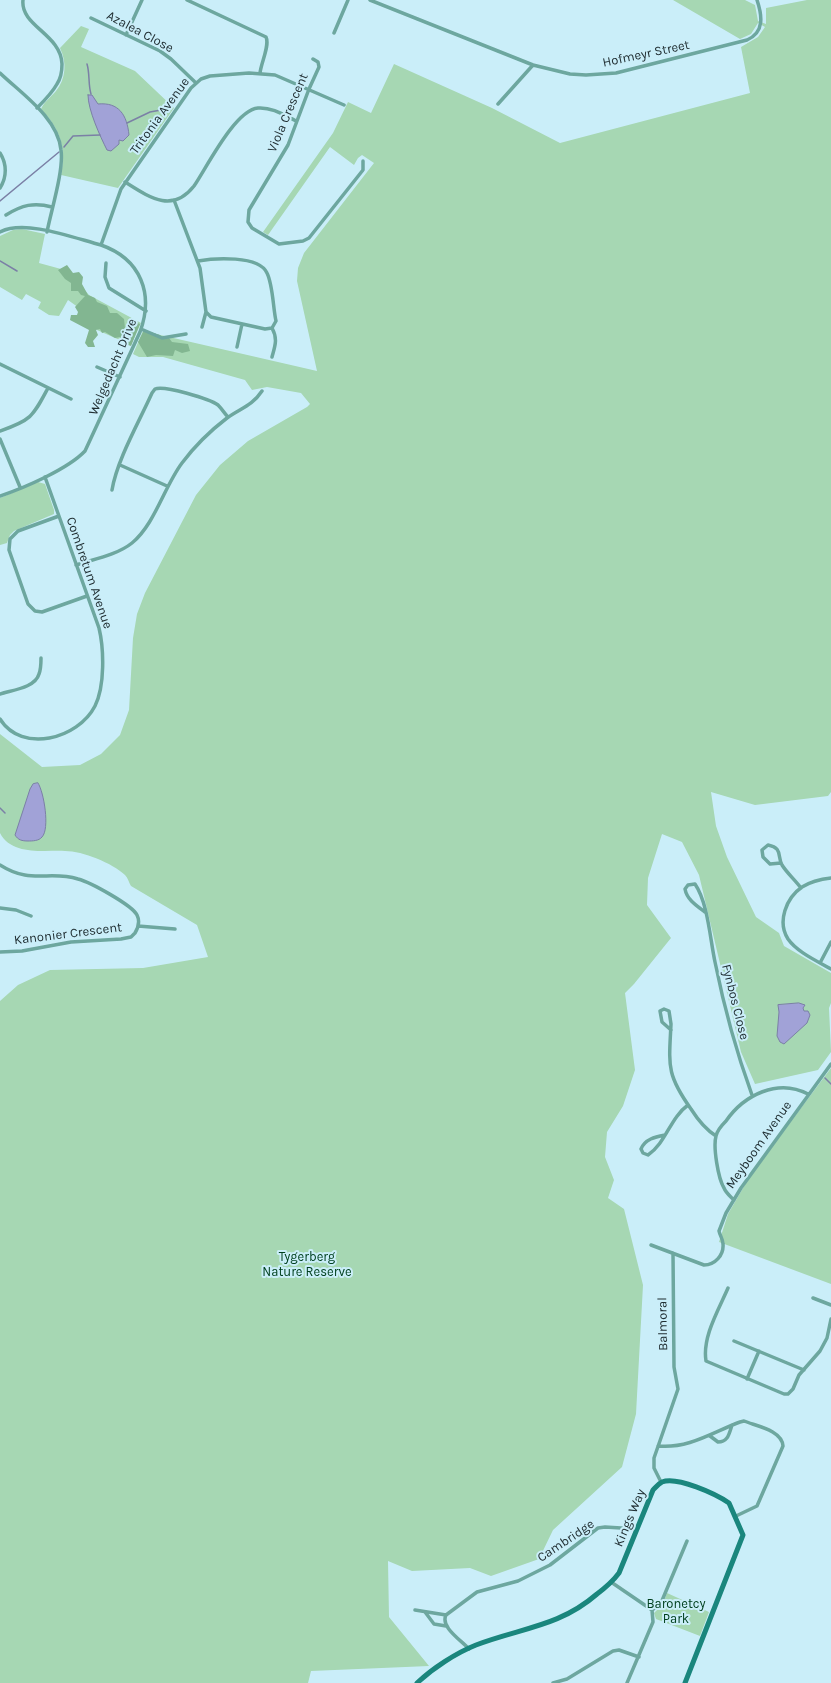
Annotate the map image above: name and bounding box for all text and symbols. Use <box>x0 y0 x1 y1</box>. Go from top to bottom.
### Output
street label: Azalea Close <box>104 8 176 56</box>
street label: Hofmeyr Street <box>601 37 691 71</box>
street label: Viola Crescent <box>264 71 312 155</box>
street label: Tritonia Avenue <box>127 75 193 157</box>
street label: Welgedacht Drive <box>86 316 140 418</box>
street label: Combretum Avenue <box>63 515 115 631</box>
street label: Kanonier Crescent <box>13 920 123 948</box>
street label: Fynbos Close <box>718 963 752 1041</box>
street label: Meyboom Avenue <box>723 1098 795 1192</box>
park label: Tygerberg Nature Reserve <box>262 1249 352 1280</box>
street label: Balmoral <box>655 1297 671 1351</box>
street label: Kings Way <box>611 1487 649 1549</box>
street label: Cambridge <box>535 1516 597 1566</box>
park label: Baronetcy Park <box>646 1596 706 1627</box>

